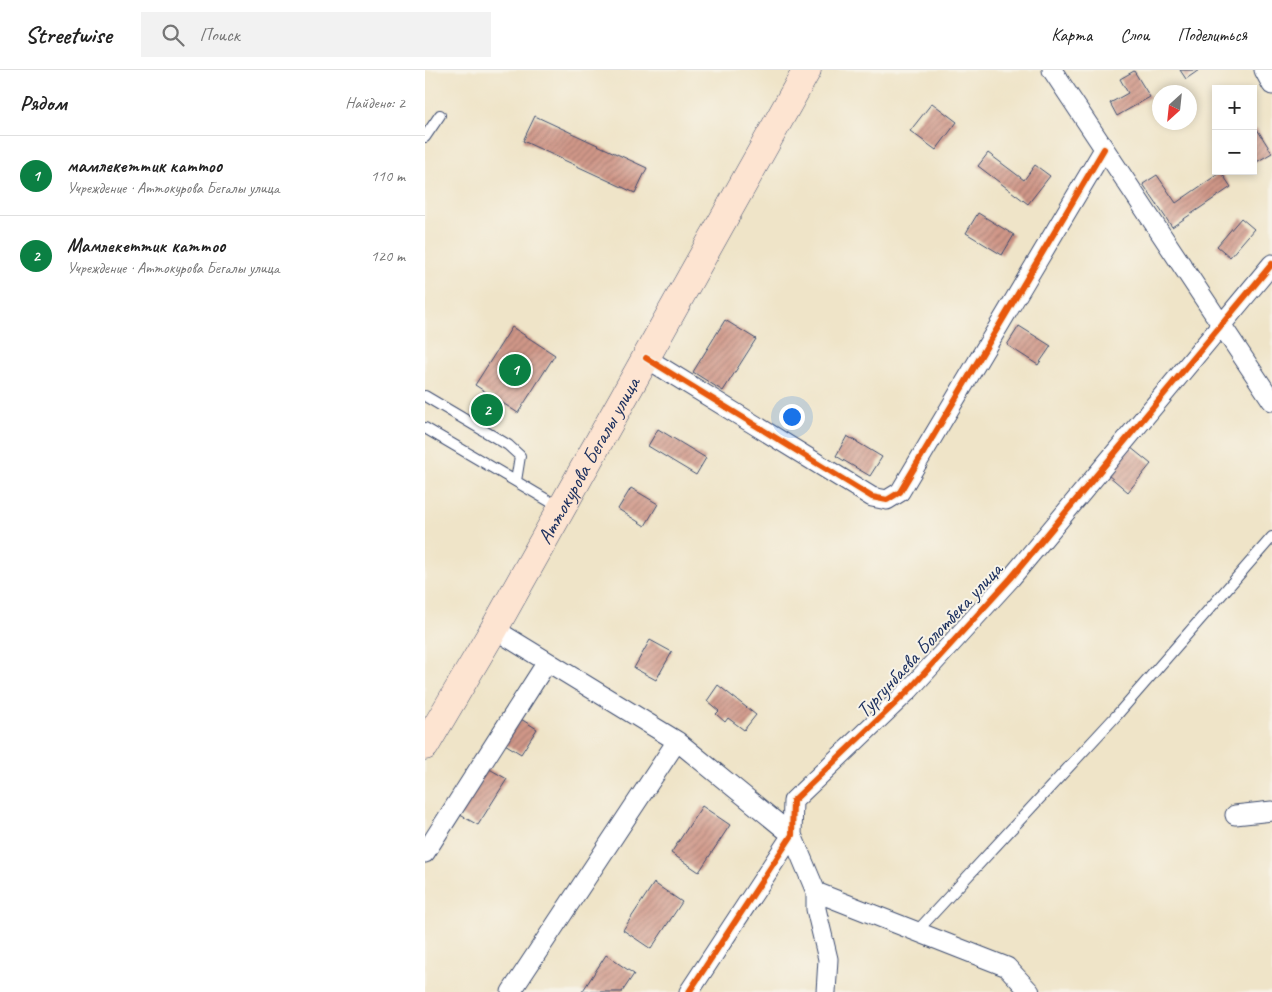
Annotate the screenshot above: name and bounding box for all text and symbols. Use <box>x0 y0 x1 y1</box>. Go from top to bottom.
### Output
search box <box>141 12 491 57</box>
text: Streetwise <box>25 20 111 50</box>
icon: search <box>159 21 187 49</box>
text: Поиск <box>199 23 240 47</box>
text: Карта <box>1051 24 1092 46</box>
text: Слои <box>1120 24 1149 46</box>
text: Поделиться <box>1177 24 1247 46</box>
north arrow <box>1152 85 1197 130</box>
map controls <box>1212 85 1257 175</box>
button: + <box>1212 85 1257 130</box>
text: Рядом <box>20 90 67 116</box>
text: Найдено: 2 <box>345 93 405 113</box>
button: − <box>1212 130 1257 175</box>
text: мамлекеттик каттоо <box>67 154 222 178</box>
text: 1 <box>32 166 40 186</box>
text: 110 m <box>371 166 405 186</box>
text: Учреждение · Аттокурова Бегалы улица <box>67 178 279 198</box>
text: Мамлекеттик каттоо <box>67 234 225 258</box>
text: 2 <box>32 246 40 266</box>
text: 120 m <box>371 246 405 266</box>
text: Учреждение · Аттокурова Бегалы улица <box>67 258 279 278</box>
pin: 1 <box>499 351 531 389</box>
street label: Аттокурова Бегалы улица <box>531 370 647 548</box>
pin: 2 <box>471 391 503 429</box>
your location <box>779 404 805 430</box>
street label: Тургунбаева Болотбека улица <box>850 555 1009 723</box>

